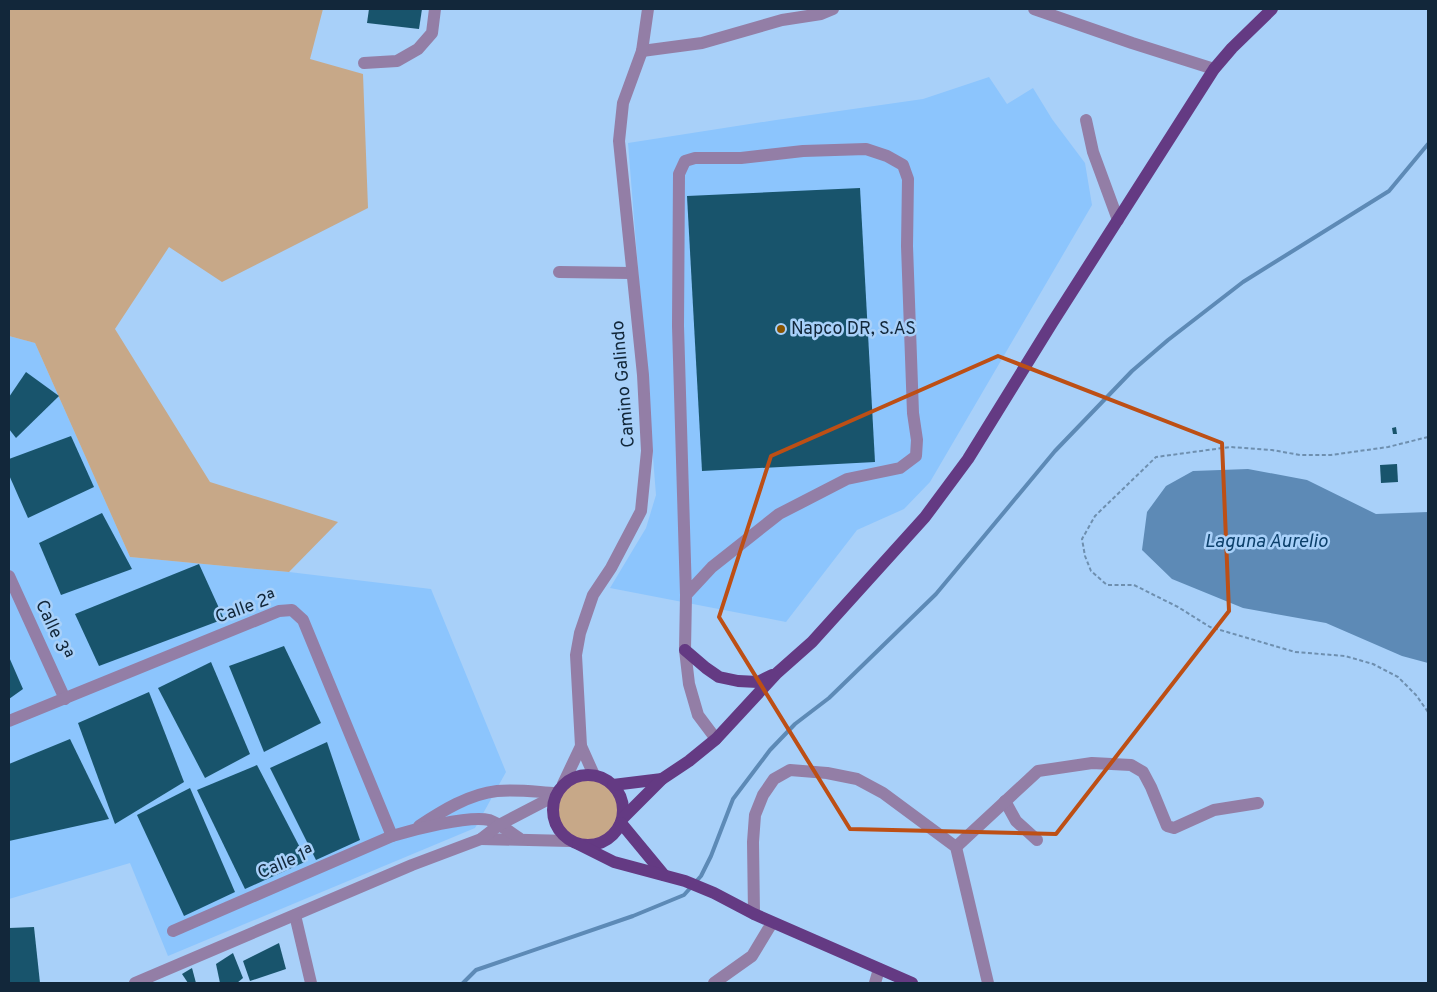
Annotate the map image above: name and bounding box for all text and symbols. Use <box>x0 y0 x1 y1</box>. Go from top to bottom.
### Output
place label: Napco DR, S.AS <box>791 318 916 341</box>
street label: Camino Galindo <box>607 319 641 449</box>
marker: Napco DR, S.AS <box>775 323 787 335</box>
water label: Laguna Aurelio <box>1204 530 1329 554</box>
street label: Calle 2ª <box>212 586 280 630</box>
street label: Calle 3ª <box>29 596 77 664</box>
street label: Calle 1ª <box>254 841 318 885</box>

